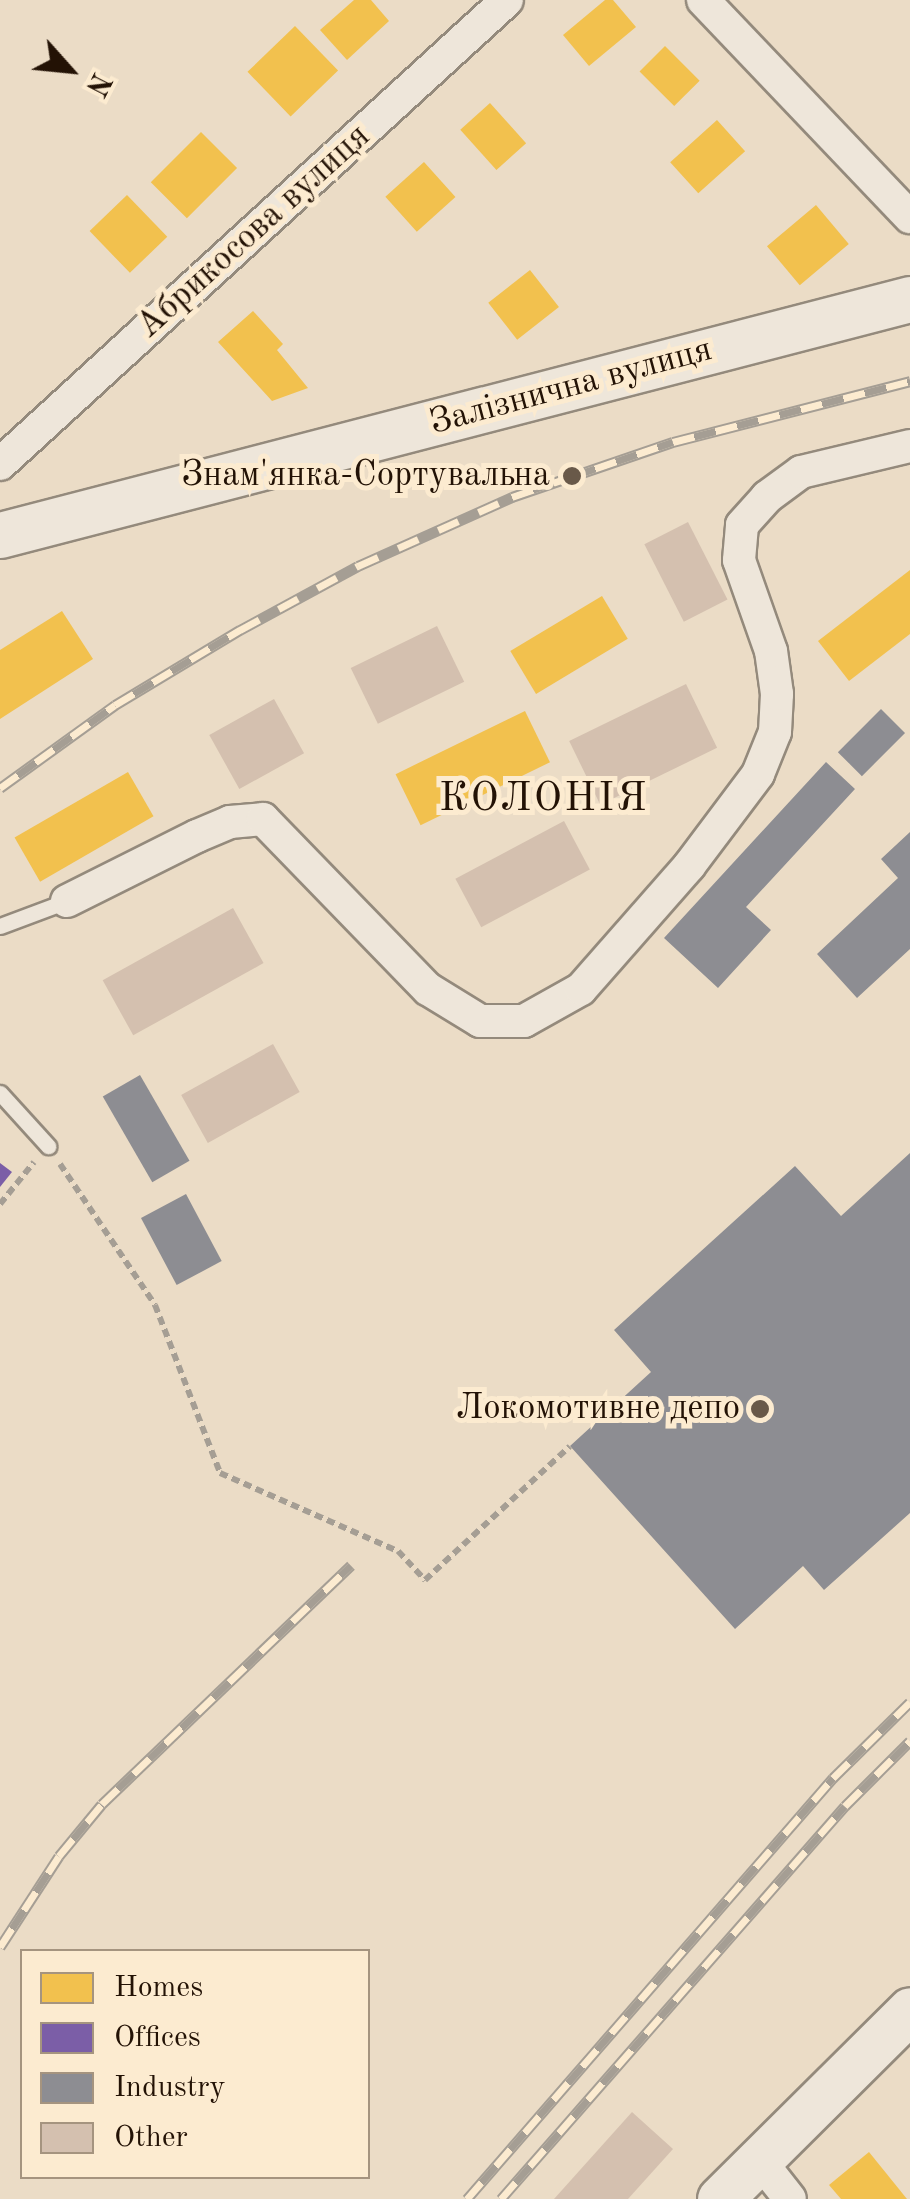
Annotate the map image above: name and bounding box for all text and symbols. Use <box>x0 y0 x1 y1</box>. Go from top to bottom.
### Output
north arrow <box>20 20 120 120</box>
text: N <box>79 68 114 100</box>
street label: Абрикосова вулиця <box>129 116 379 348</box>
street label: Залізнична вулиця <box>425 329 717 445</box>
place label: Знам'янка-Сортувальна <box>181 455 550 497</box>
marker: Знам'янка-Сортувальна <box>559 463 585 489</box>
district label: КОЛОНІЯ <box>439 776 649 824</box>
place label: Локомотивне депо <box>456 1388 740 1430</box>
marker: Локомотивне депо <box>749 1398 771 1420</box>
legend <box>20 1949 370 2179</box>
text: Homes <box>114 1973 203 2003</box>
text: Offices <box>114 2023 201 2053</box>
text: Industry <box>114 2073 225 2103</box>
text: Other <box>114 2123 188 2153</box>

